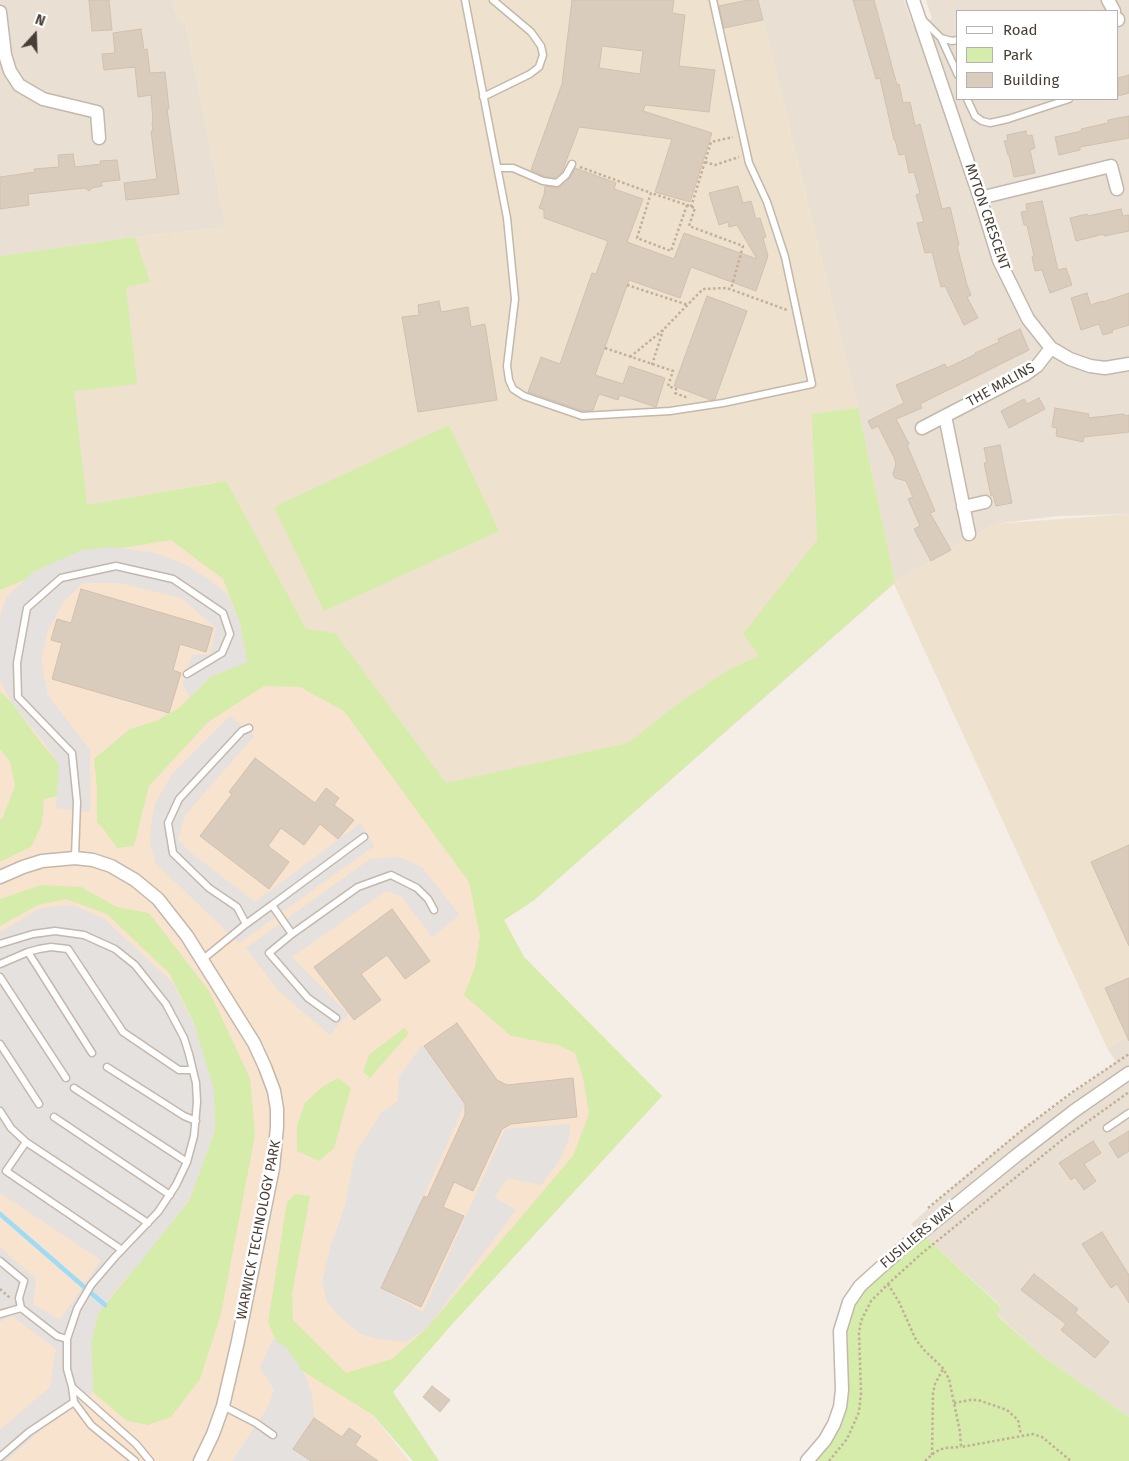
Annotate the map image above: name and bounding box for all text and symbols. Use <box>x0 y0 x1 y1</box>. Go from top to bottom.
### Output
north arrow <box>10 10 60 60</box>
legend <box>956 10 1119 100</box>
text: N <box>33 11 48 30</box>
text: Road <box>1003 21 1038 39</box>
text: Park <box>1003 46 1033 64</box>
text: Building <box>1003 71 1059 89</box>
street label: MYTON CRESCENT <box>961 162 1013 272</box>
street label: THE MALINS <box>964 359 1038 411</box>
street label: WARWICK TECHNOLOGY PARK <box>233 1139 285 1321</box>
street label: FUSILIERS WAY <box>877 1200 959 1272</box>

